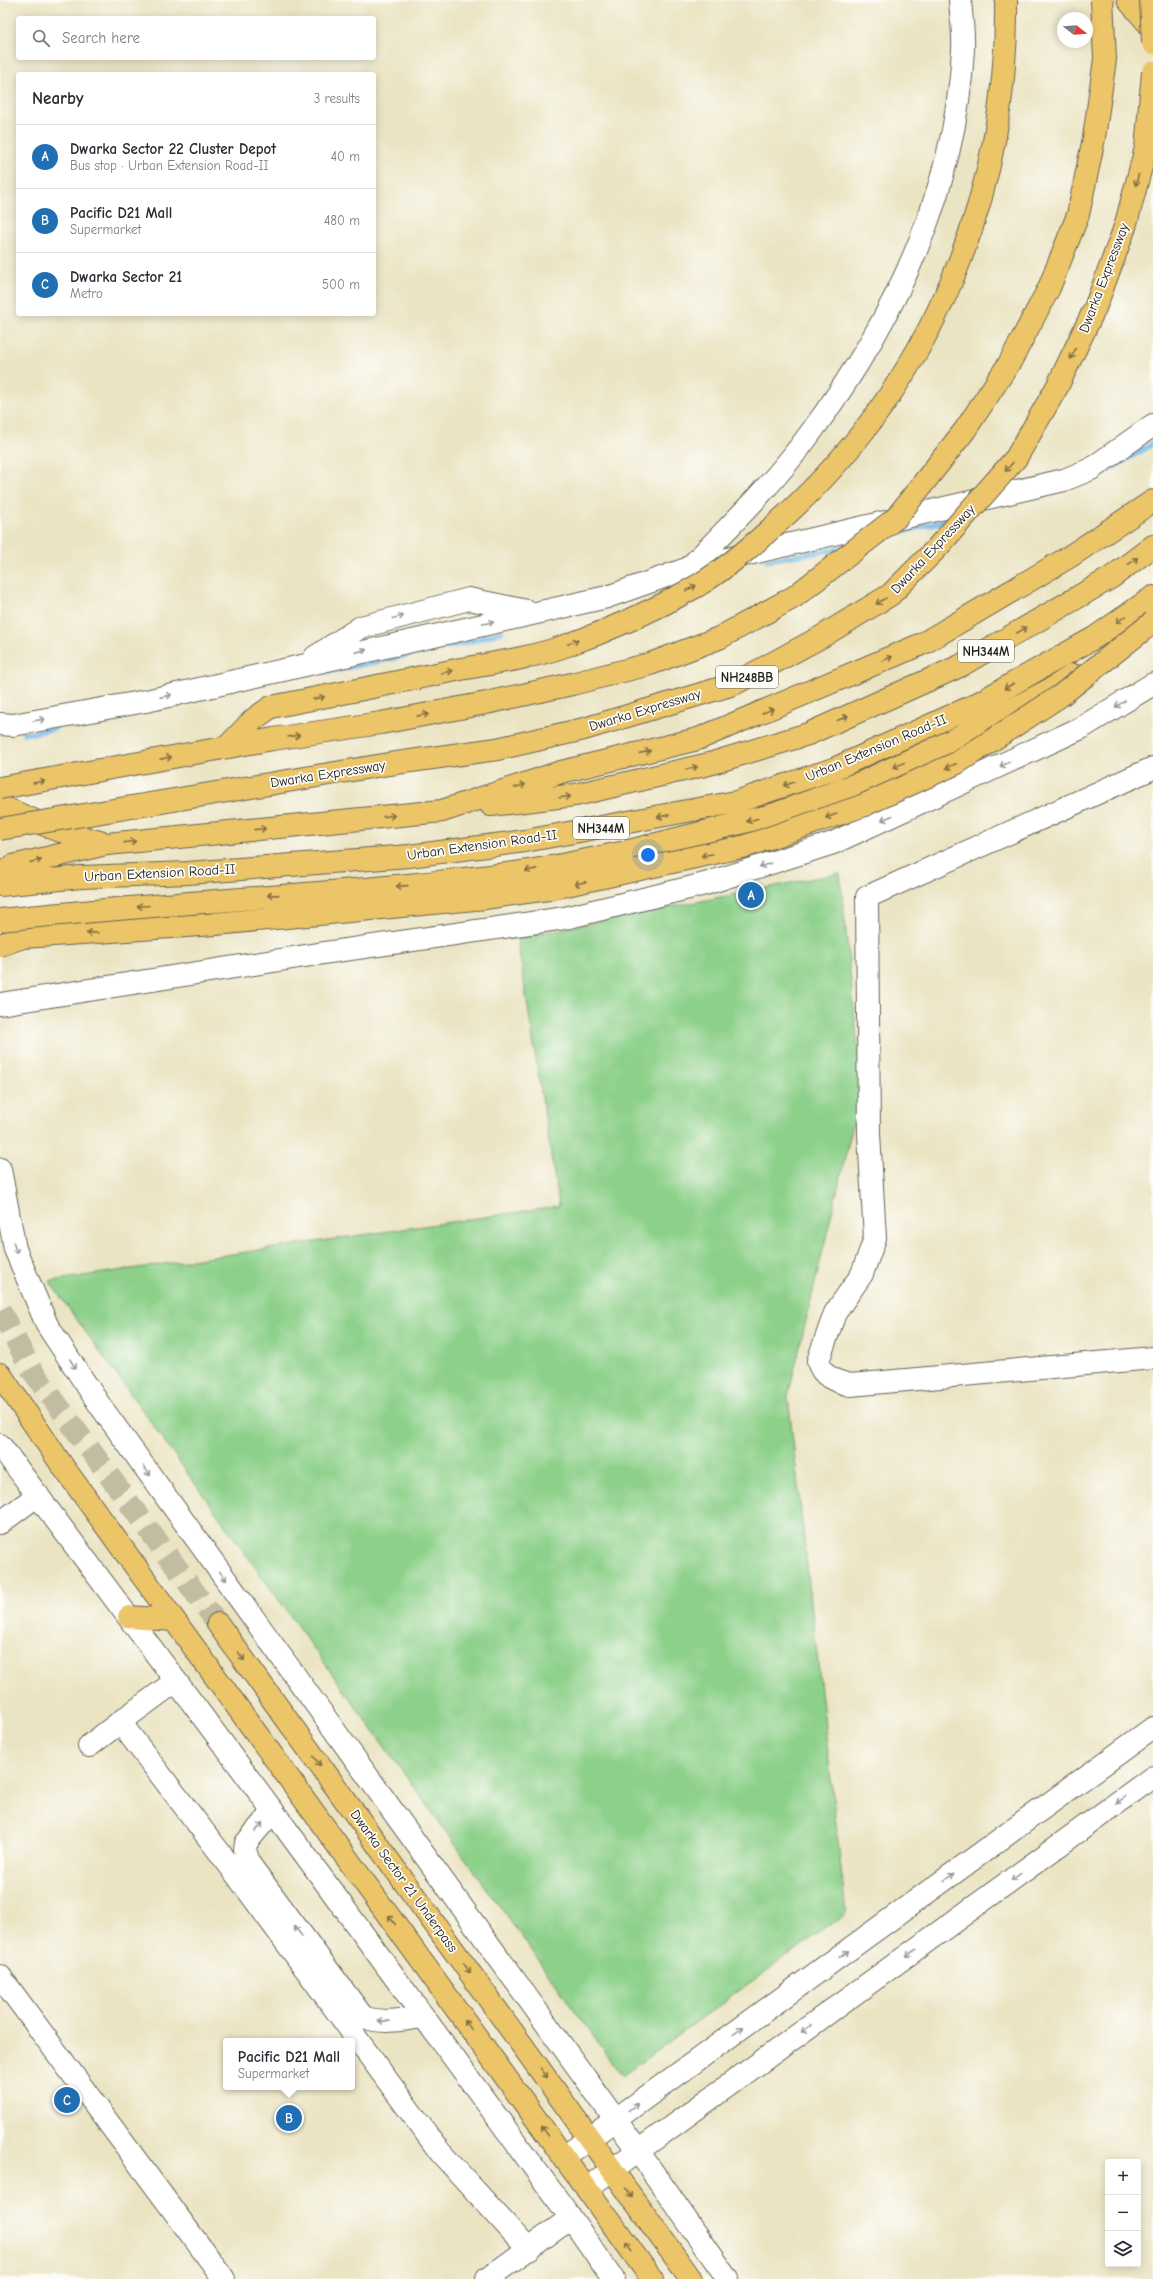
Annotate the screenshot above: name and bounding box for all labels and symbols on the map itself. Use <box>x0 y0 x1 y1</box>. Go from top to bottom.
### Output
north arrow <box>1057 12 1093 48</box>
one-way arrow <box>1133 173 1140 186</box>
street label: Dwarka Expressway <box>1075 220 1133 335</box>
one-way arrow <box>1069 348 1076 360</box>
one-way arrow <box>1004 461 1013 472</box>
street label: Dwarka Expressway <box>887 500 979 597</box>
one-way arrow <box>1127 557 1138 566</box>
one-way arrow <box>685 584 697 592</box>
one-way arrow <box>875 597 887 605</box>
one-way arrow <box>392 613 405 621</box>
one-way arrow <box>1116 615 1127 623</box>
one-way arrow <box>481 618 494 626</box>
one-way arrow <box>1016 625 1028 633</box>
one-way arrow <box>567 638 579 646</box>
road number: NH344M <box>958 640 1014 662</box>
one-way arrow <box>354 647 367 655</box>
one-way arrow <box>881 655 893 663</box>
road number: NH248BB <box>716 666 778 688</box>
one-way arrow <box>440 668 453 676</box>
one-way arrow <box>1004 683 1016 691</box>
street label: Dwarka Expressway <box>587 685 704 735</box>
one-way arrow <box>159 692 172 700</box>
one-way arrow <box>313 693 326 701</box>
one-way arrow <box>1114 701 1126 709</box>
one-way arrow <box>761 706 773 714</box>
one-way arrow <box>416 711 429 719</box>
street label: Urban Extension Road-II <box>803 711 949 785</box>
one-way arrow <box>837 714 849 722</box>
one-way arrow <box>32 716 45 724</box>
one-way arrow <box>287 732 300 740</box>
one-way arrow <box>638 748 651 755</box>
one-way arrow <box>159 753 172 761</box>
street label: Dwarka Expressway <box>269 756 387 791</box>
one-way arrow <box>999 761 1011 768</box>
one-way arrow <box>894 762 906 769</box>
one-way arrow <box>945 763 957 770</box>
one-way arrow <box>685 764 698 772</box>
one-way arrow <box>32 778 45 786</box>
one-way arrow <box>782 781 795 788</box>
one-way arrow <box>513 782 526 789</box>
one-way arrow <box>558 793 571 800</box>
one-way arrow <box>382 812 395 820</box>
one-way arrow <box>657 812 670 820</box>
one-way arrow <box>825 813 837 821</box>
one-way arrow <box>881 815 893 822</box>
road number: NH344M <box>573 817 629 839</box>
one-way arrow <box>745 817 758 825</box>
one-way arrow <box>253 825 266 833</box>
street label: Urban Extension Road-II <box>406 826 558 864</box>
one-way arrow <box>123 838 136 845</box>
your location <box>638 845 658 865</box>
one-way arrow <box>701 851 714 859</box>
one-way arrow <box>29 857 42 864</box>
street label: Urban Extension Road-II <box>84 861 236 885</box>
one-way arrow <box>760 861 772 869</box>
one-way arrow <box>525 866 538 874</box>
one-way arrow <box>574 879 587 887</box>
pin: A <box>738 880 764 910</box>
one-way arrow <box>396 882 409 889</box>
one-way arrow <box>266 892 279 899</box>
one-way arrow <box>137 903 150 910</box>
one-way arrow <box>86 929 99 936</box>
one-way arrow <box>12 1241 20 1254</box>
one-way arrow <box>69 1358 77 1369</box>
one-way arrow <box>143 1465 151 1476</box>
one-way arrow <box>219 1571 227 1582</box>
one-way arrow <box>237 1650 245 1661</box>
one-way arrow <box>313 1755 321 1766</box>
one-way arrow <box>1116 1796 1127 1804</box>
street label: Dwarka Sector 21 Underpass <box>347 1806 462 1956</box>
one-way arrow <box>254 1821 263 1832</box>
one-way arrow <box>1011 1872 1022 1881</box>
one-way arrow <box>943 1873 954 1881</box>
one-way arrow <box>388 1915 396 1926</box>
one-way arrow <box>293 1926 302 1937</box>
one-way arrow <box>906 1949 917 1957</box>
one-way arrow <box>838 1950 849 1958</box>
one-way arrow <box>463 1962 472 1973</box>
one-way arrow <box>378 2017 391 2025</box>
one-way arrow <box>464 2020 473 2031</box>
one-way arrow <box>800 2025 811 2033</box>
one-way arrow <box>733 2026 744 2034</box>
one-way arrow <box>540 2068 548 2079</box>
pin: C <box>54 2085 80 2115</box>
pin: B <box>276 2103 302 2133</box>
one-way arrow <box>628 2103 639 2111</box>
one-way arrow <box>541 2125 549 2136</box>
one-way arrow <box>625 2187 633 2198</box>
one-way arrow <box>625 2242 633 2253</box>

